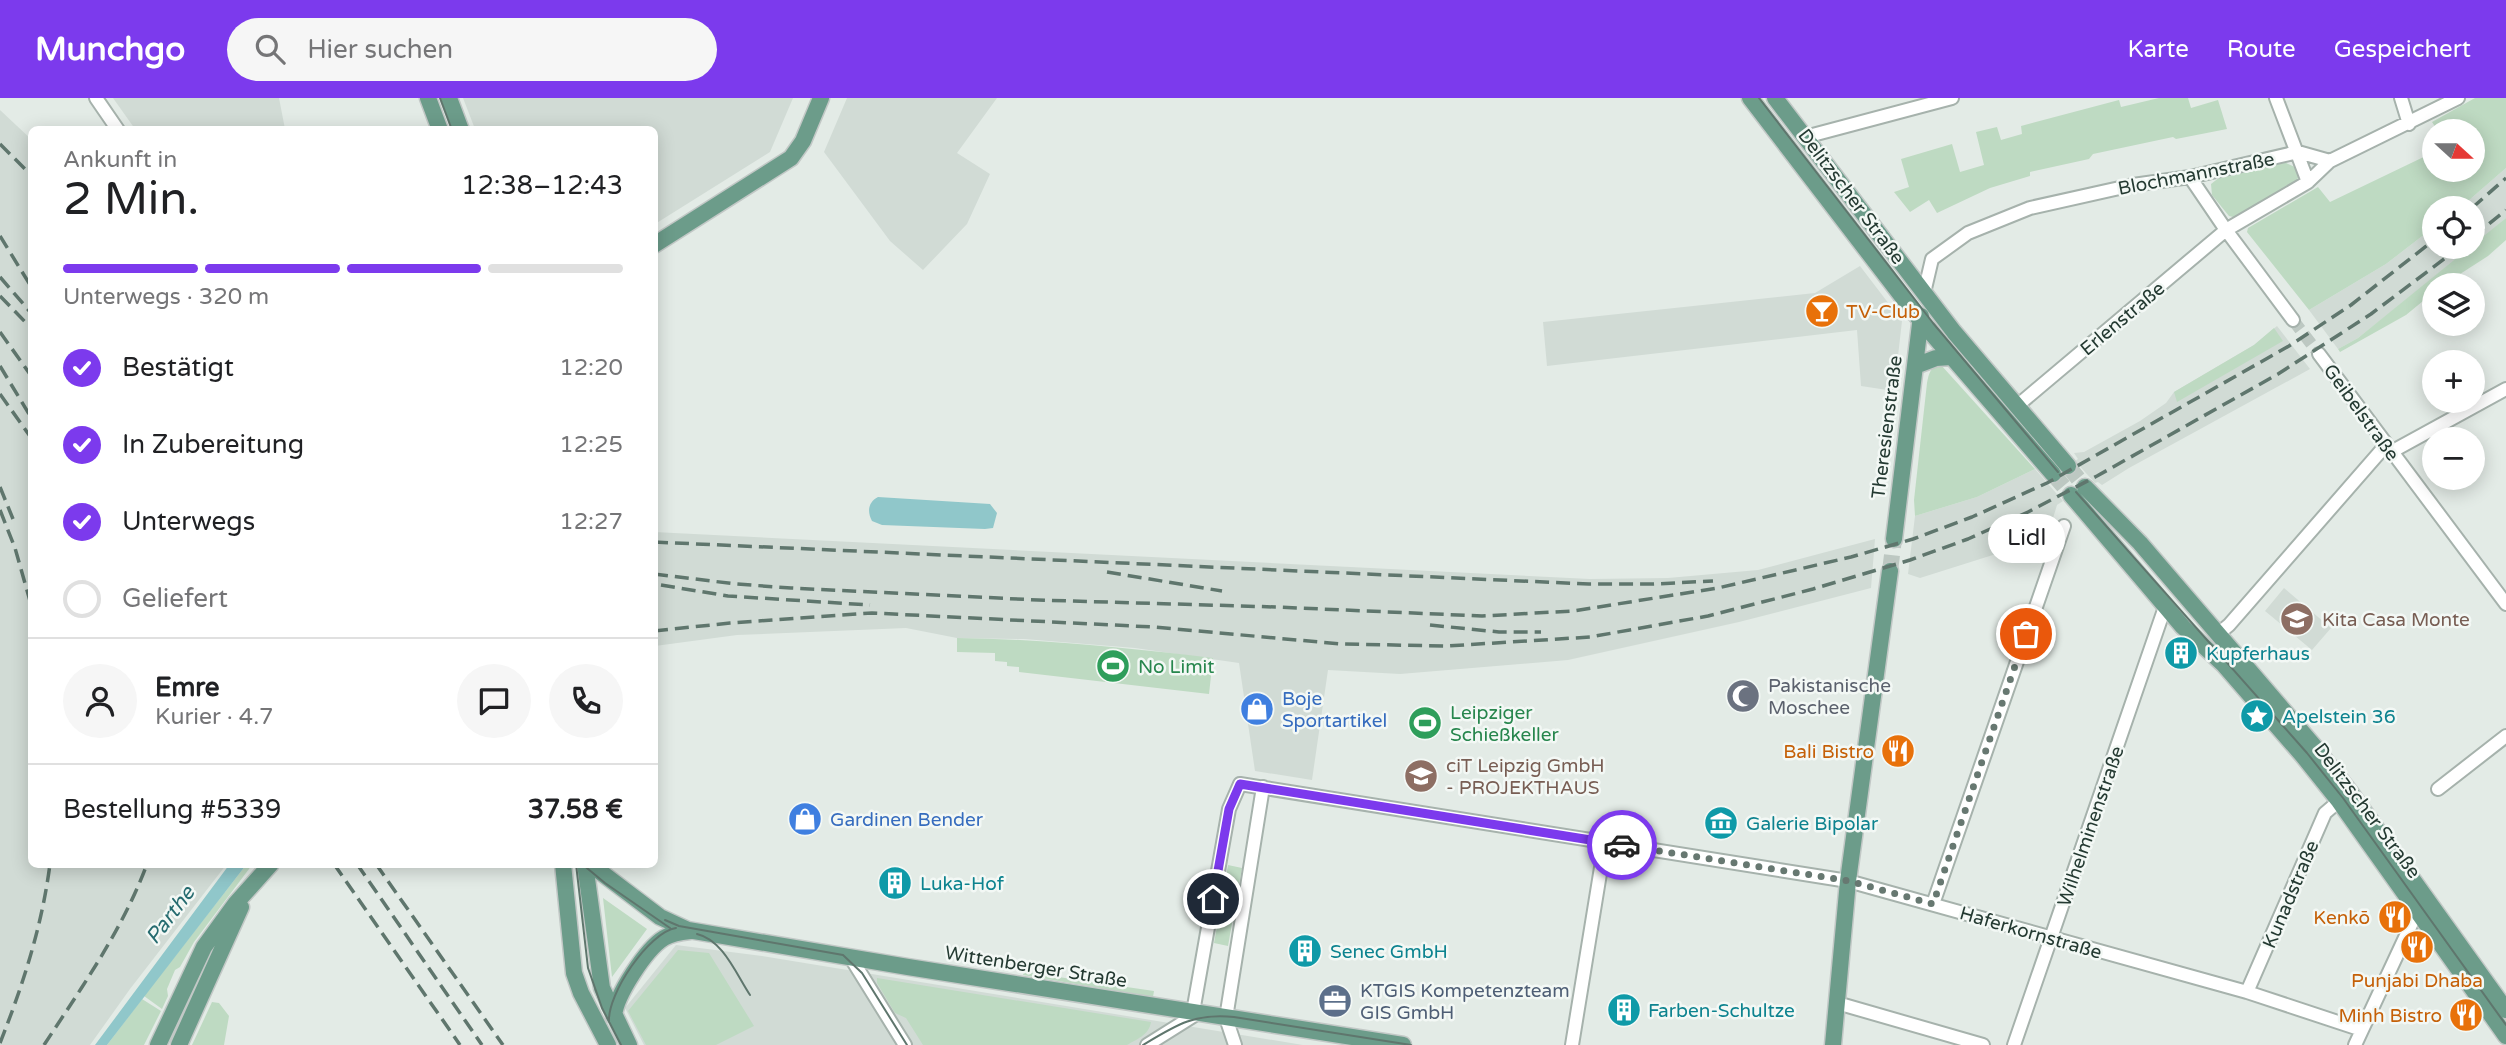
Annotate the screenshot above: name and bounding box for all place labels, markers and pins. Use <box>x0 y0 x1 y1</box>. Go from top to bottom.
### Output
bar icon: TV-Club <box>1803 292 1841 330</box>
place label: TV-Club <box>1846 301 1920 323</box>
callout: Lidl <box>1988 515 2064 564</box>
school or university icon: Kita Casa Monte <box>2278 600 2316 638</box>
pin <box>1996 604 2056 664</box>
place label: Kita Casa Monte <box>2322 609 2470 631</box>
building icon: Kupferhaus <box>2162 634 2200 672</box>
place label: Kupferhaus <box>2206 643 2310 665</box>
sports icon: No Limit <box>1094 647 1132 685</box>
place label: No Limit <box>1138 656 1215 678</box>
place label: Pakistanische Moschee <box>1768 675 1891 719</box>
mosque icon: Pakistanische Moschee <box>1724 677 1762 715</box>
place label: Boje Sportartikel <box>1282 688 1387 732</box>
shop icon: Boje Sportartikel <box>1238 690 1276 728</box>
place icon: Apelstein 36 <box>2238 697 2276 735</box>
place label: Leipziger Schießkeller <box>1450 702 1560 746</box>
sports icon: Leipziger Schießkeller <box>1406 704 1444 742</box>
place label: Apelstein 36 <box>2282 706 2396 728</box>
restaurant icon: Bali Bistro <box>1879 732 1917 770</box>
place label: Bali Bistro <box>1783 741 1874 763</box>
place label: ciT Leipzig GmbH - PROJEKTHAUS <box>1446 755 1605 799</box>
school or university icon: ciT Leipzig GmbH - PROJEKTHAUS <box>1402 757 1440 795</box>
shop icon: Gardinen Bender <box>786 800 824 838</box>
museum icon: Galerie Bipolar <box>1702 804 1740 842</box>
place label: Gardinen Bender <box>830 809 984 831</box>
place label: Galerie Bipolar <box>1746 813 1879 835</box>
building icon: Luka-Hof <box>876 864 914 902</box>
pin <box>1183 869 1243 929</box>
place label: Luka-Hof <box>920 873 1005 895</box>
restaurant icon: Kenkō <box>2376 898 2414 936</box>
place label: Kenkō <box>2313 907 2370 929</box>
restaurant icon: Punjabi Dhaba <box>2398 928 2436 966</box>
building icon: Senec GmbH <box>1286 932 1324 970</box>
place label: Senec GmbH <box>1330 941 1448 963</box>
place label: Punjabi Dhaba <box>2351 970 2483 992</box>
place label: KTGIS Kompetenzteam GIS GmbH <box>1360 980 1570 1024</box>
office icon: KTGIS Kompetenzteam GIS GmbH <box>1316 982 1354 1020</box>
building icon: Farben-Schultze <box>1605 991 1643 1029</box>
restaurant icon: Minh Bistro <box>2447 996 2485 1034</box>
place label: Farben-Schultze <box>1648 1000 1795 1022</box>
place label: Minh Bistro <box>2338 1005 2442 1027</box>

